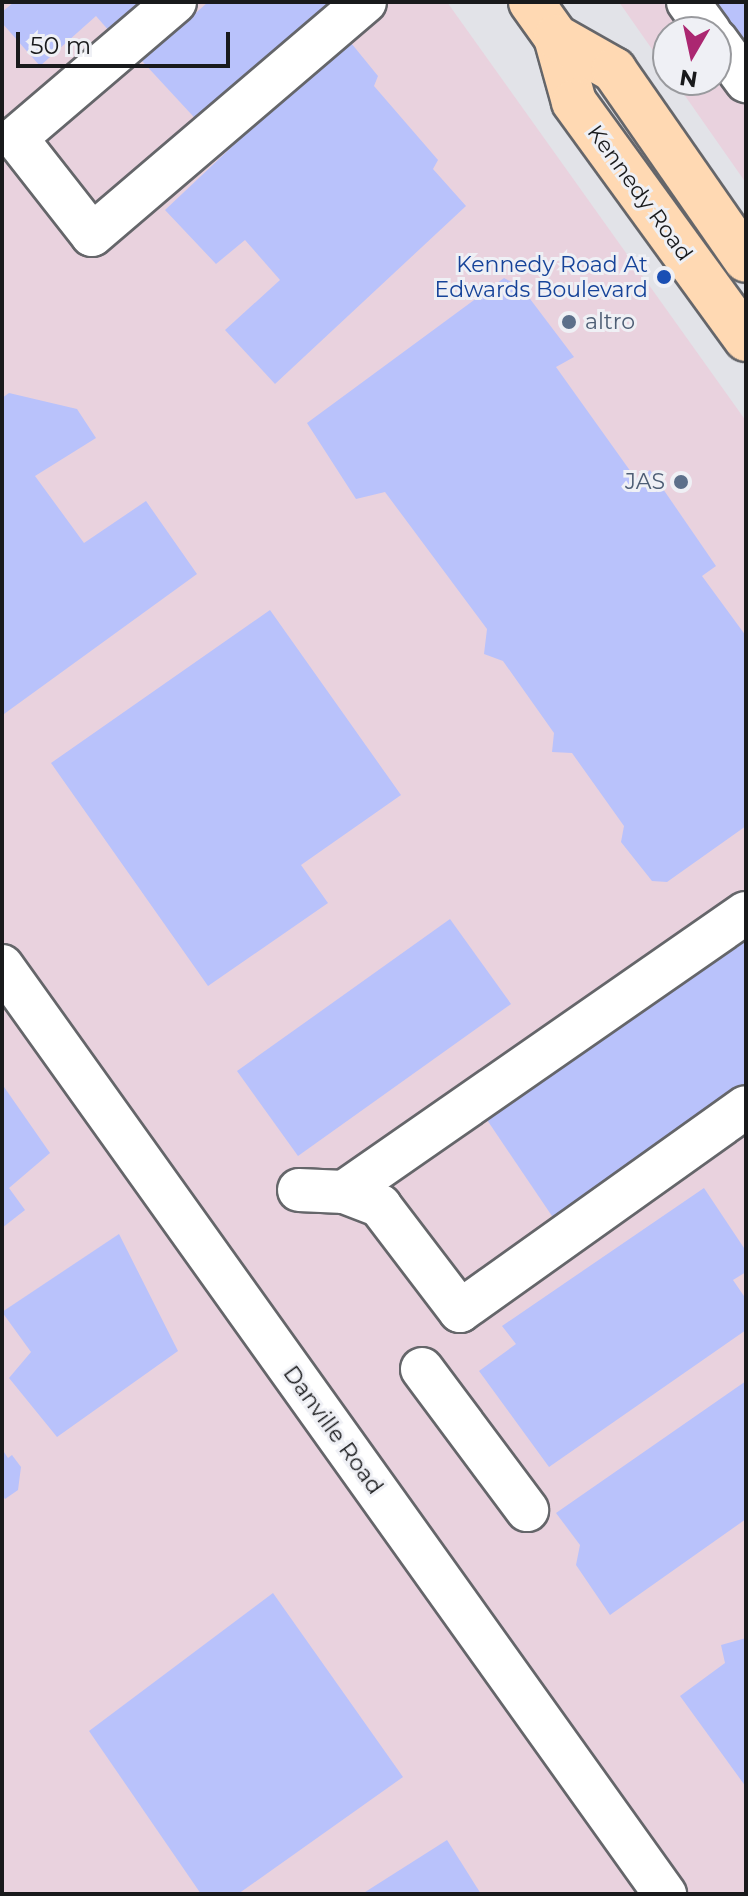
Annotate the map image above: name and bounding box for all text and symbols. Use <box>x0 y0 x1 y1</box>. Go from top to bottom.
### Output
scale bar <box>20 16 234 66</box>
north arrow <box>652 16 732 96</box>
text: 50 m <box>30 31 91 60</box>
text: N <box>678 63 699 93</box>
street label: Kennedy Road <box>582 120 698 266</box>
place label: Kennedy Road At Edwards Boulevard <box>435 251 648 302</box>
marker: Kennedy Road At Edwards Boulevard <box>655 268 673 286</box>
place label: altro <box>585 309 635 335</box>
marker: altro <box>560 313 578 331</box>
place label: JAS <box>625 469 665 495</box>
marker: JAS <box>672 473 690 491</box>
street label: Danville Road <box>278 1361 388 1499</box>

